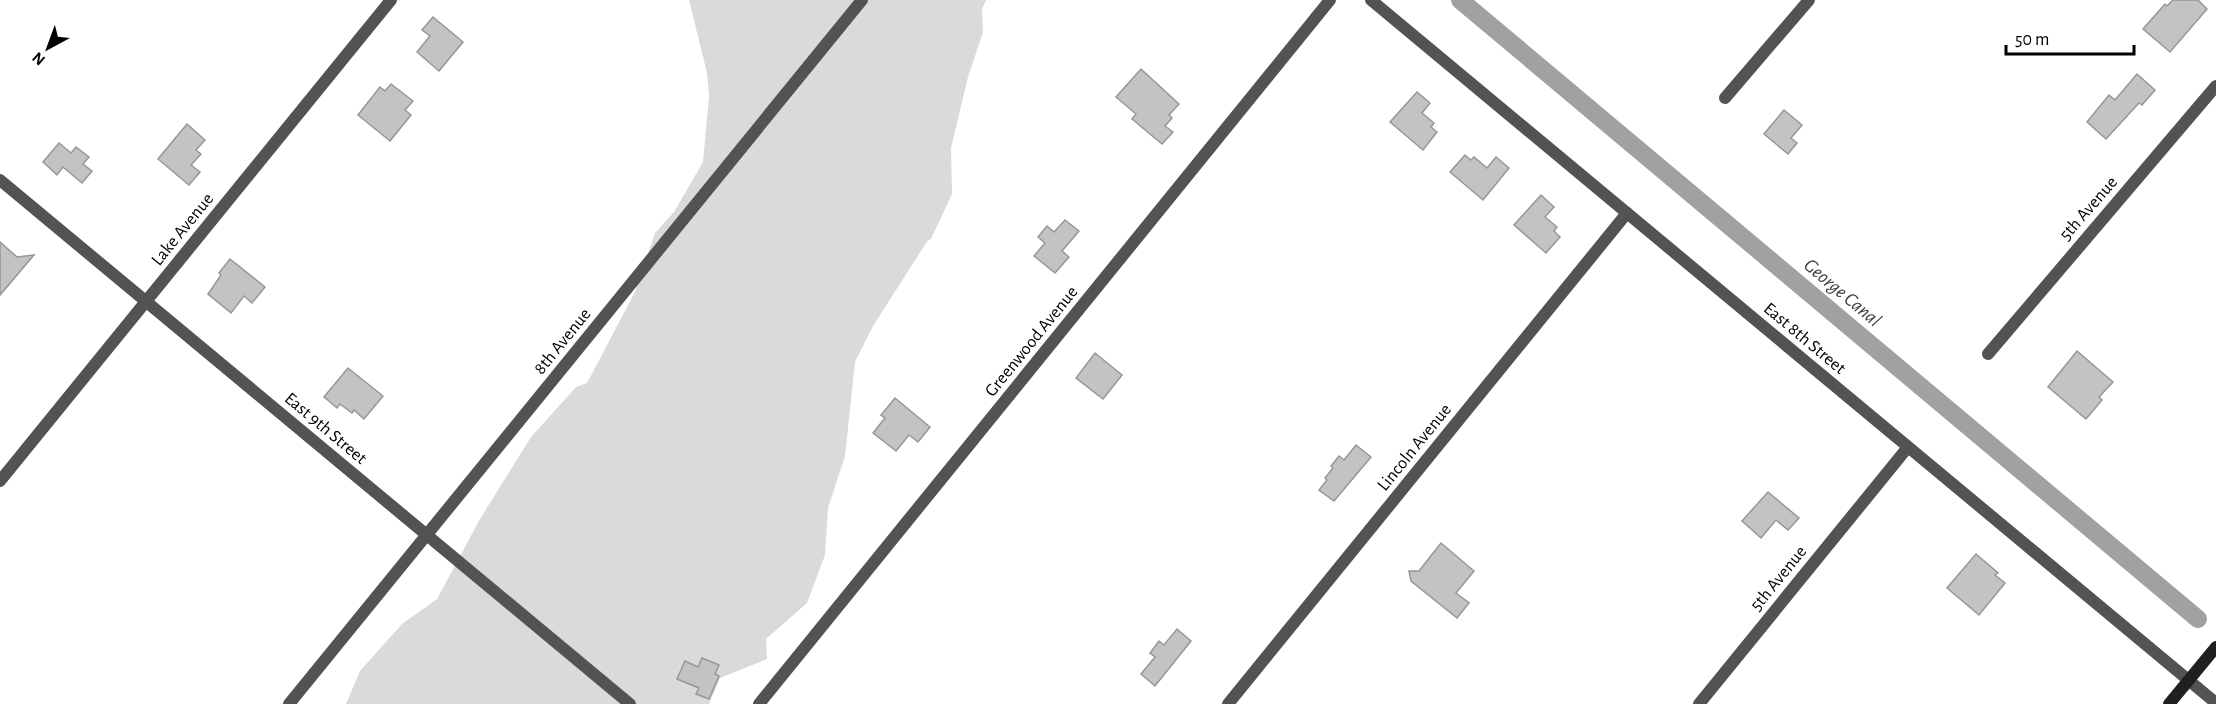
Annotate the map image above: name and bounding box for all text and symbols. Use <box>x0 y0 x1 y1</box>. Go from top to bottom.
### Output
north arrow <box>18 18 78 78</box>
scale bar <box>2006 18 2134 56</box>
text: 50 m <box>2015 31 2049 49</box>
text: N <box>29 49 48 68</box>
street label: 5th Avenue <box>2056 173 2121 244</box>
street label: Lake Avenue <box>148 190 217 269</box>
water label: George Canal <box>1800 255 1885 331</box>
street label: Greenwood Avenue <box>982 283 1082 400</box>
street label: East 8th Street <box>1760 299 1849 378</box>
street label: 8th Avenue <box>531 305 595 378</box>
street label: East 9th Street <box>281 389 370 468</box>
street label: Lincoln Avenue <box>1374 401 1455 495</box>
street label: 5th Avenue <box>1747 543 1810 615</box>

